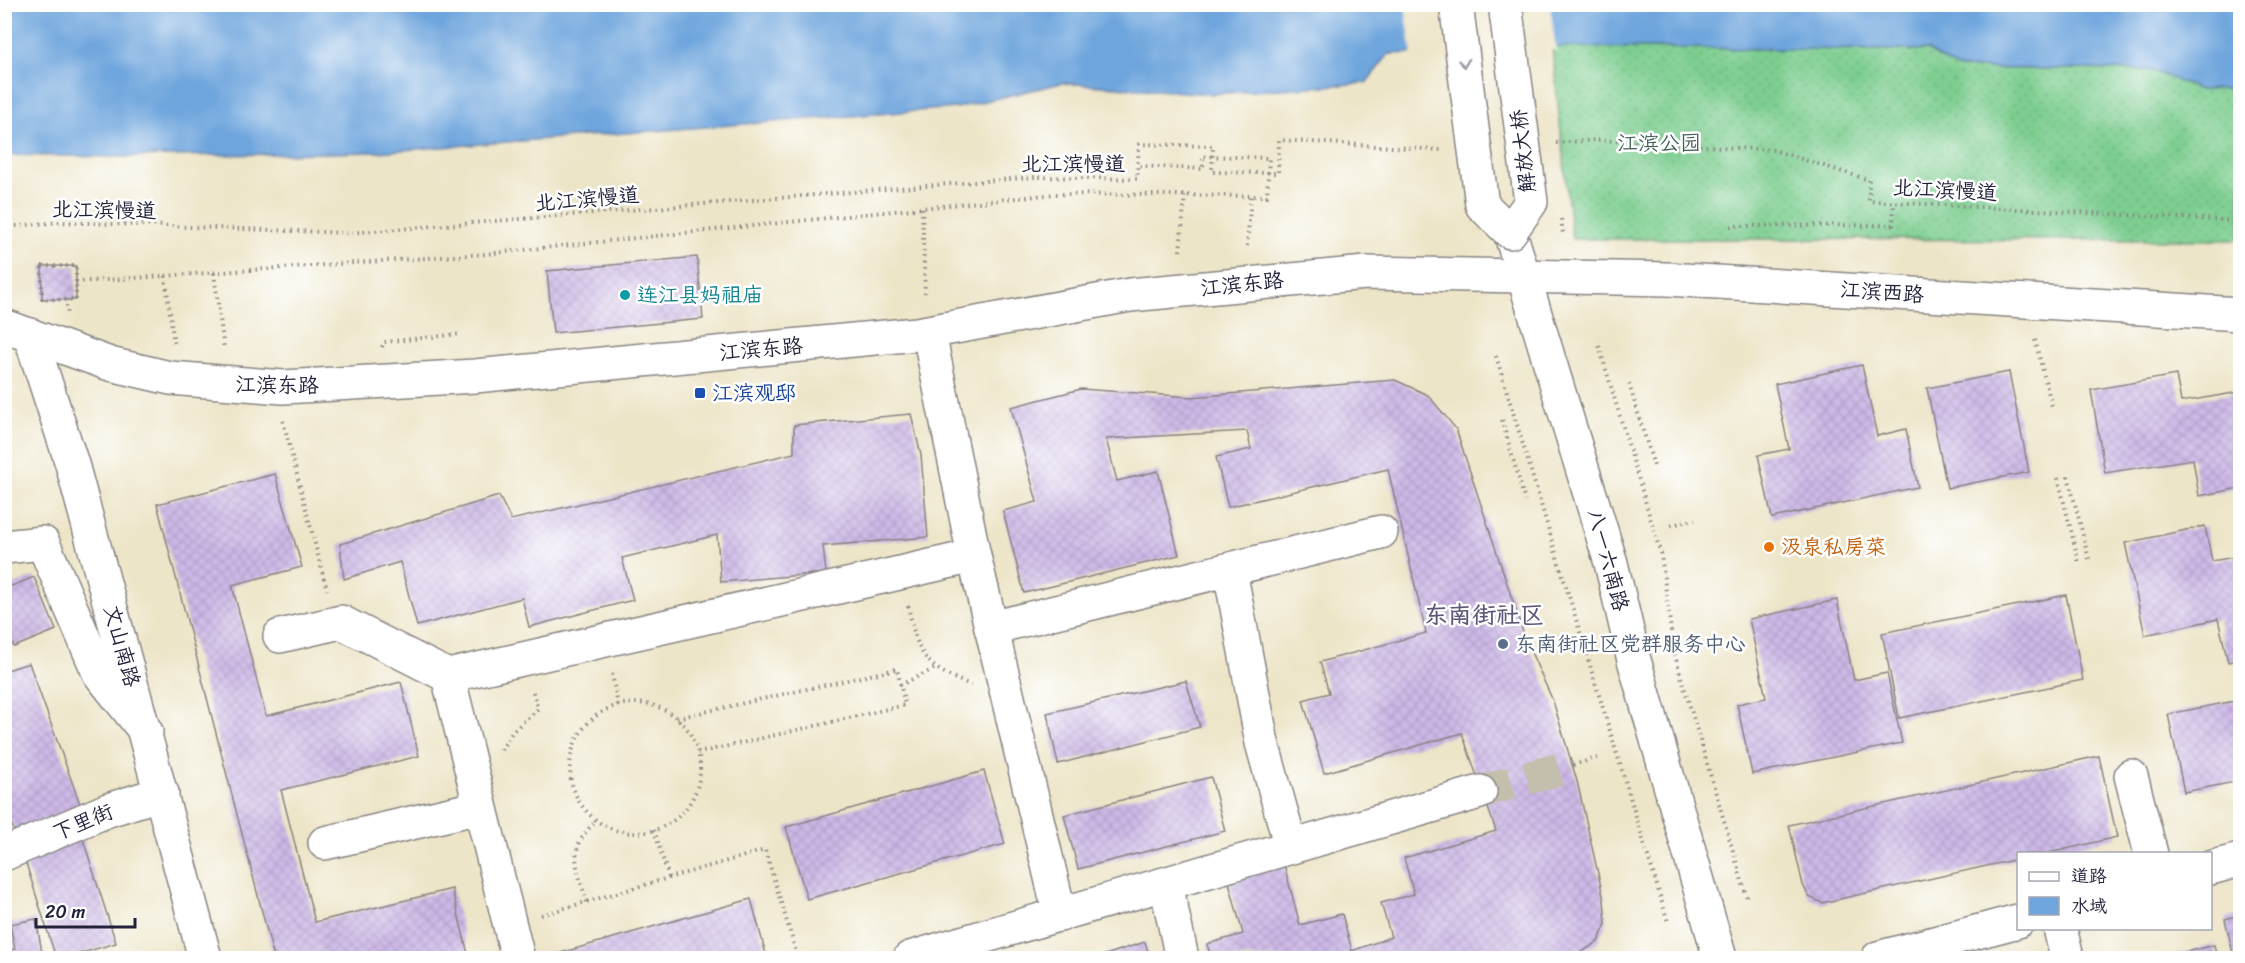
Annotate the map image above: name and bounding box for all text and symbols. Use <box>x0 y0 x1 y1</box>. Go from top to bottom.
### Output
one-way arrow <box>1457 58 1469 67</box>
street label: 解放大桥 <box>1499 107 1547 195</box>
park label: 江滨公园 <box>1617 124 1701 162</box>
street label: 北江滨慢道 <box>1021 145 1126 183</box>
street label: 北江滨慢道 <box>1892 168 1998 212</box>
street label: 北江滨慢道 <box>533 175 641 223</box>
street label: 北江滨慢道 <box>51 190 157 230</box>
street label: 江滨东路 <box>1198 261 1286 307</box>
street label: 江滨西路 <box>1839 270 1925 314</box>
place label: 连江县妈祖庙 <box>637 276 763 314</box>
marker: 连江县妈祖庙 <box>618 288 632 302</box>
street label: 江滨东路 <box>718 326 804 372</box>
street label: 江滨东路 <box>235 365 319 405</box>
place label: 江滨观邸 <box>712 374 796 412</box>
marker: 江滨观邸 <box>693 386 707 400</box>
street label: 八一六南路 <box>1576 504 1640 616</box>
place label: 汲泉私房菜 <box>1781 528 1886 566</box>
marker: 汲泉私房菜 <box>1762 540 1776 554</box>
district label: 东南街社区 <box>1424 594 1544 636</box>
street label: 文山南路 <box>93 601 151 691</box>
place label: 东南街社区党群服务中心 <box>1515 625 1746 663</box>
marker: 东南街社区党群服务中心 <box>1496 637 1510 651</box>
street label: 下里街 <box>47 793 119 851</box>
legend <box>2017 852 2212 930</box>
text: 道路 <box>2071 860 2107 892</box>
text: 水域 <box>2071 890 2107 922</box>
scale bar <box>36 891 135 929</box>
text: 20 m <box>45 896 85 928</box>

